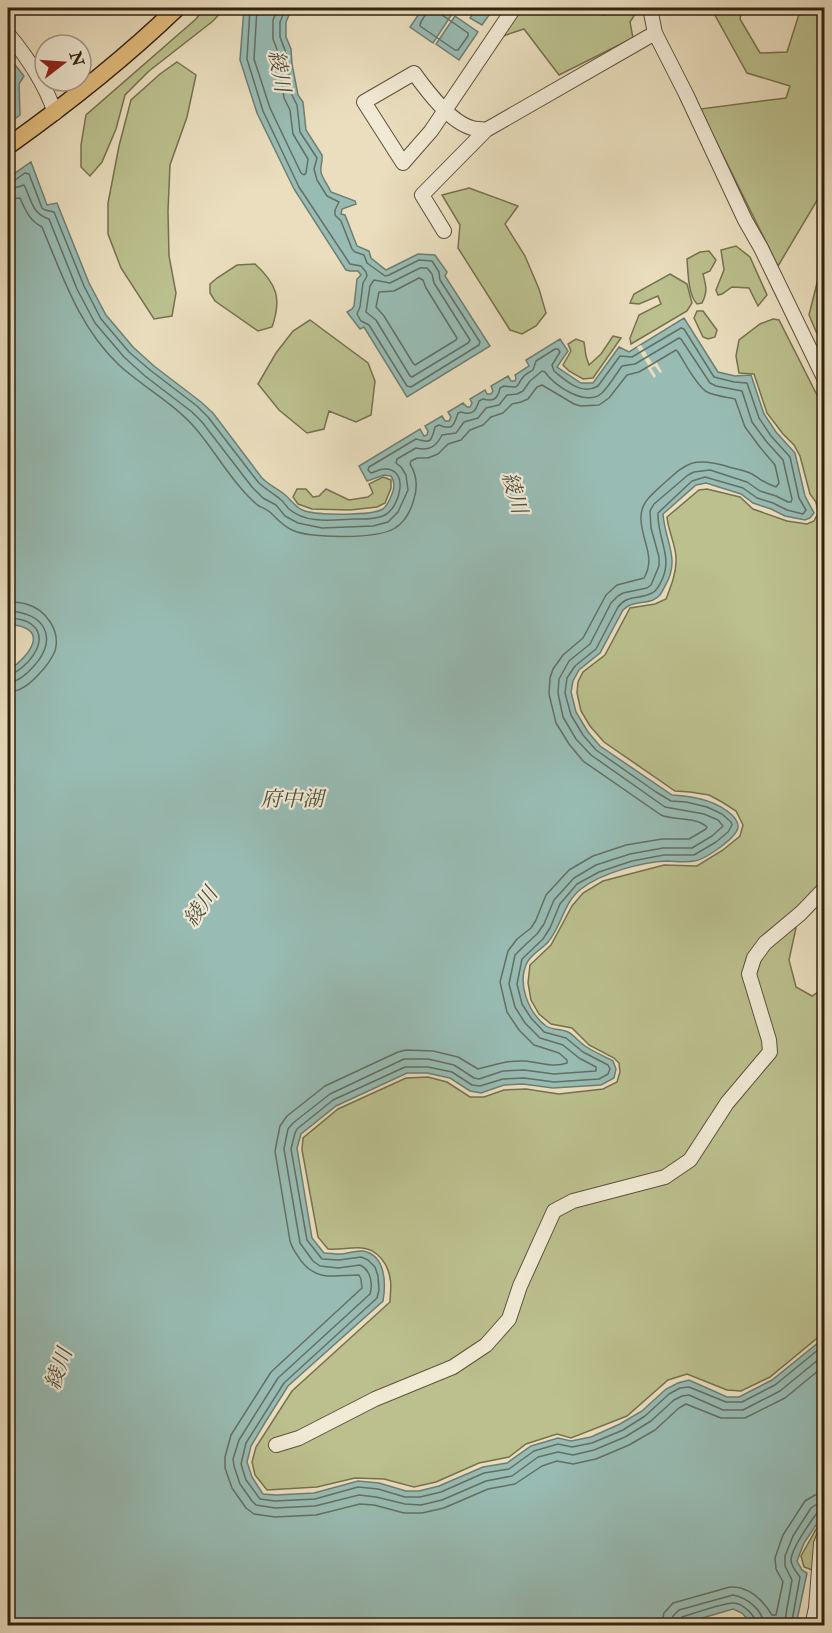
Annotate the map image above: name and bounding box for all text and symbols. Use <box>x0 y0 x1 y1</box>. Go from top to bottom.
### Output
north arrow <box>33 33 93 93</box>
text: N <box>64 48 88 69</box>
water label: 綾川 <box>262 48 296 96</box>
water label: 綾川 <box>495 469 533 519</box>
water label: 府中湖 <box>261 786 327 813</box>
water label: 綾川 <box>178 880 225 932</box>
water label: 綾川 <box>39 1343 79 1393</box>

